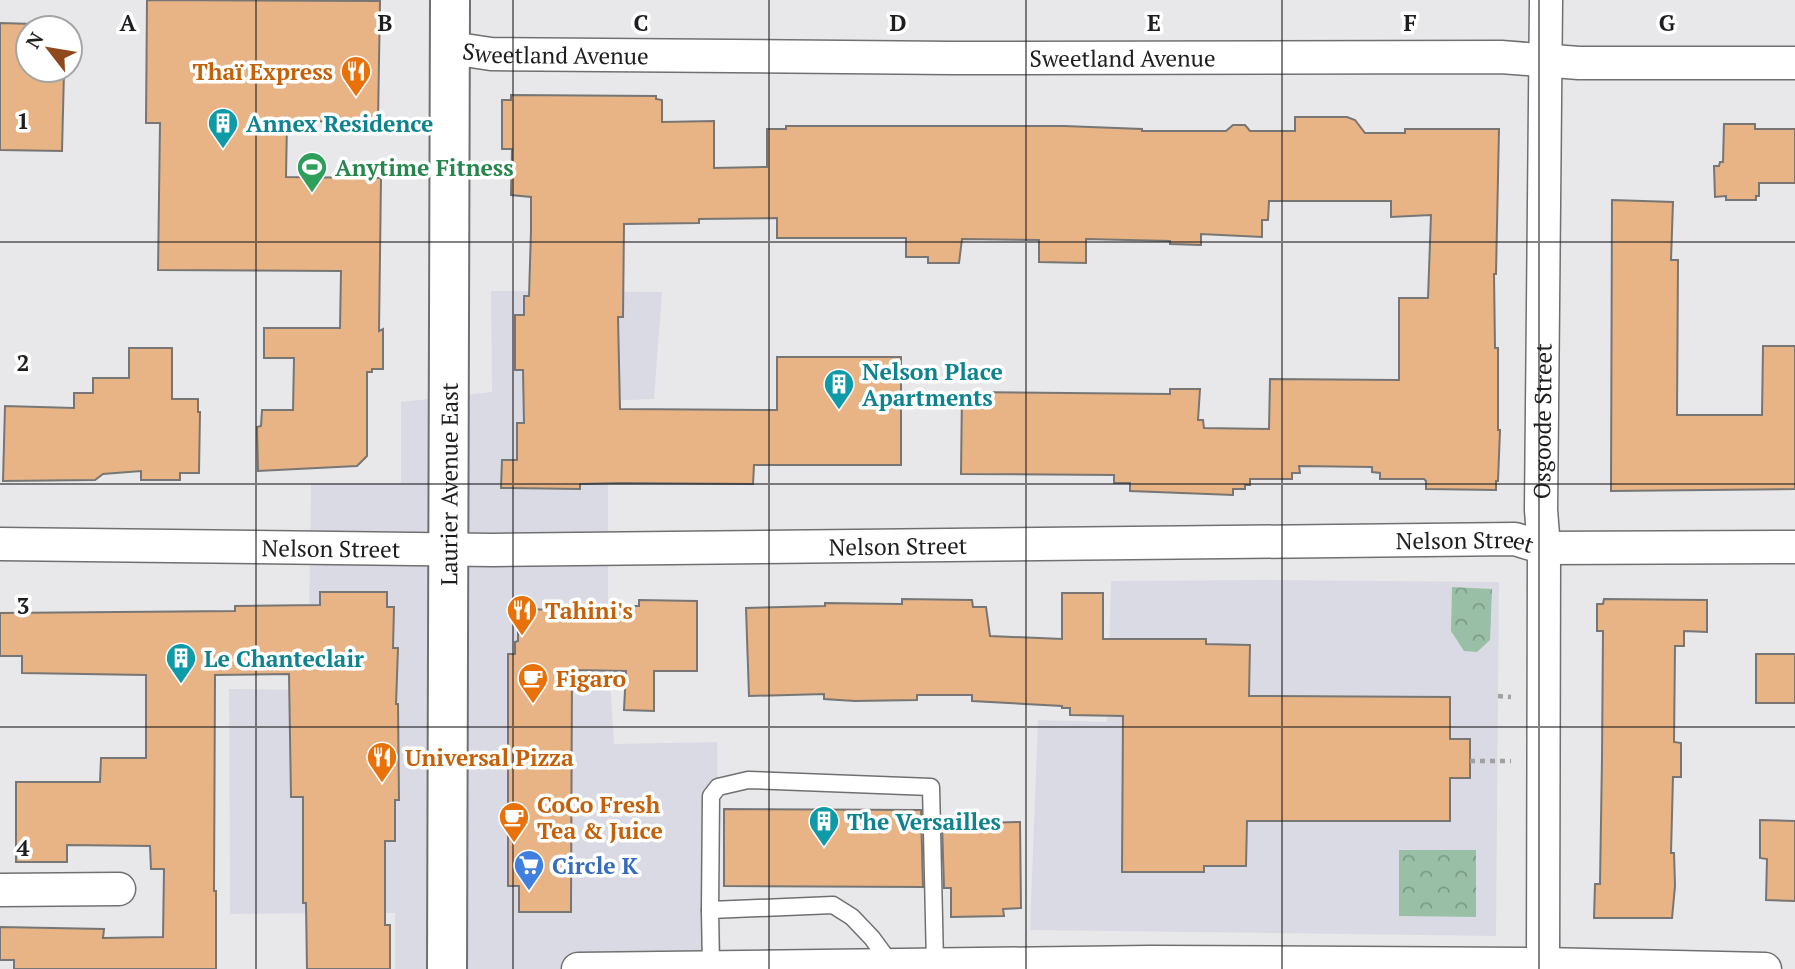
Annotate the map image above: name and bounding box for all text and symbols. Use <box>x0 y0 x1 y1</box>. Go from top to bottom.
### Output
text: A <box>120 7 137 38</box>
text: B <box>378 7 393 38</box>
text: C <box>634 7 649 38</box>
text: D <box>890 7 907 38</box>
text: E <box>1147 7 1161 38</box>
text: F <box>1403 7 1417 38</box>
text: G <box>1659 7 1676 38</box>
north arrow <box>14 14 84 84</box>
text: N <box>20 27 49 53</box>
street label: Sweetland Avenue <box>461 34 649 71</box>
street label: Sweetland Avenue <box>1030 42 1216 73</box>
restaurant icon: Thaï Express <box>339 54 373 98</box>
place label: Thaï Express <box>192 56 333 87</box>
text: 1 <box>17 105 30 136</box>
building icon: Annex Residence <box>206 106 240 150</box>
place label: Annex Residence <box>246 108 433 139</box>
sports icon: Anytime Fitness <box>295 150 329 194</box>
place label: Anytime Fitness <box>335 152 514 183</box>
street label: Osgoode Street <box>1526 343 1558 499</box>
text: 2 <box>17 347 30 378</box>
place label: Nelson Place Apartments <box>862 356 1003 413</box>
building icon: Nelson Place Apartments <box>822 367 856 411</box>
street label: Laurier Avenue East <box>433 382 464 586</box>
street label: Nelson Street <box>1395 524 1538 560</box>
street label: Nelson Street <box>828 529 968 562</box>
street label: Nelson Street <box>261 532 401 564</box>
text: 3 <box>17 590 30 621</box>
restaurant icon: Tahini's <box>505 593 539 637</box>
place label: Tahini's <box>545 595 633 626</box>
building icon: Le Chanteclair <box>164 641 198 685</box>
place label: Le Chanteclair <box>204 643 364 674</box>
cafe icon: Figaro <box>516 661 550 705</box>
place label: Figaro <box>556 663 626 694</box>
restaurant icon: Universal Pizza <box>365 740 399 784</box>
place label: Universal Pizza <box>405 742 574 773</box>
place label: CoCo Fresh Tea & Juice <box>537 789 663 846</box>
cafe icon: CoCo Fresh Tea & Juice <box>497 800 531 844</box>
building icon: The Versailles <box>807 804 841 848</box>
place label: The Versailles <box>847 806 1001 837</box>
text: 4 <box>17 832 30 863</box>
supermarket icon: Circle K <box>512 848 546 892</box>
place label: Circle K <box>552 850 639 881</box>

